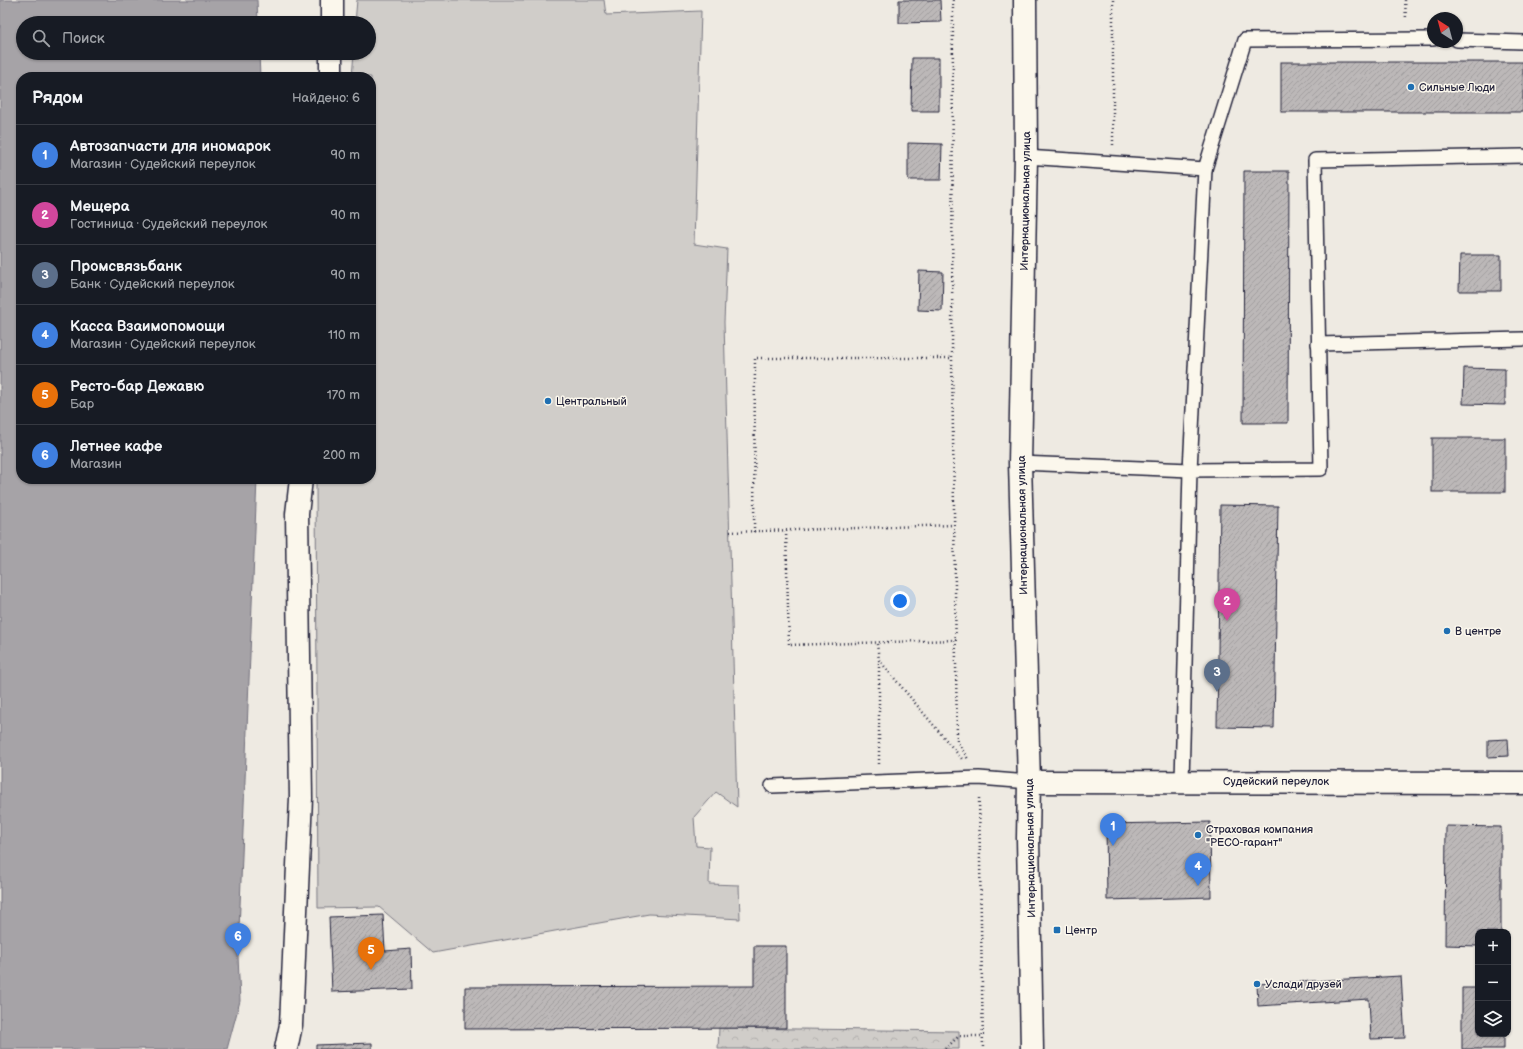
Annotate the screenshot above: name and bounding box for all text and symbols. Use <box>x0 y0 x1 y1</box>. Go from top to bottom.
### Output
north arrow <box>1427 12 1463 48</box>
search box <box>16 16 376 60</box>
icon: search <box>30 27 52 49</box>
text: Поиск <box>62 29 105 48</box>
place label: Сильные Люди <box>1419 81 1495 94</box>
marker: Сильные Люди <box>1406 82 1416 92</box>
text: Рядом <box>32 88 83 108</box>
text: Найдено: 6 <box>292 90 360 106</box>
street label: Интернациональная улица <box>1018 131 1033 271</box>
text: Автозапчасти для иномарок <box>70 137 271 156</box>
text: 1 <box>42 147 48 163</box>
text: 90 m <box>331 147 360 163</box>
text: Магазин · Судейский переулок <box>70 156 256 172</box>
text: Мещера <box>70 197 129 216</box>
text: 2 <box>41 207 49 223</box>
text: 90 m <box>331 207 360 223</box>
text: Гостиница · Судейский переулок <box>70 216 267 232</box>
text: Промсвязьбанк <box>70 257 182 276</box>
text: 3 <box>41 267 49 283</box>
text: 90 m <box>331 267 360 283</box>
text: Банк · Судейский переулок <box>70 276 235 292</box>
text: Касса Взаимопомощи <box>70 317 225 336</box>
text: 4 <box>41 327 49 343</box>
text: 110 m <box>328 327 360 343</box>
text: Магазин · Судейский переулок <box>70 336 256 352</box>
text: Ресто-бар Дежавю <box>70 377 204 396</box>
text: 5 <box>41 387 49 403</box>
text: 170 m <box>327 387 360 403</box>
place label: Центральный <box>556 395 627 408</box>
text: Бар <box>70 396 94 412</box>
marker: Центральный <box>543 396 553 406</box>
text: Летнее кафе <box>70 437 162 456</box>
text: 6 <box>41 447 49 463</box>
text: 200 m <box>323 447 360 463</box>
street label: Интернациональная улица <box>1015 455 1030 595</box>
text: Магазин <box>70 456 122 472</box>
pin: 2 <box>1214 588 1240 621</box>
your location <box>890 591 910 611</box>
place label: В центре <box>1455 625 1501 638</box>
marker: В центре <box>1442 626 1452 636</box>
pin: 3 <box>1204 659 1230 692</box>
street label: Судейский переулок <box>1223 775 1329 788</box>
street label: Интернациональная улица <box>1023 778 1038 918</box>
pin: 1 <box>1100 813 1126 846</box>
place label: Страховая компания "РЕСО-гарант" <box>1206 823 1313 849</box>
marker: Страховая компания "РЕСО-гарант" <box>1193 830 1203 840</box>
pin: 4 <box>1185 853 1211 886</box>
pin: 6 <box>225 923 251 956</box>
place label: Центр <box>1065 924 1098 937</box>
marker: Центр <box>1052 925 1062 935</box>
map controls <box>1475 929 1511 1037</box>
button: + <box>1475 929 1511 965</box>
pin: 5 <box>358 937 384 970</box>
button: − <box>1475 965 1511 1001</box>
place label: Услади друзей <box>1265 978 1342 991</box>
marker: Услади друзей <box>1252 979 1262 989</box>
button: layers <box>1475 1001 1511 1037</box>

